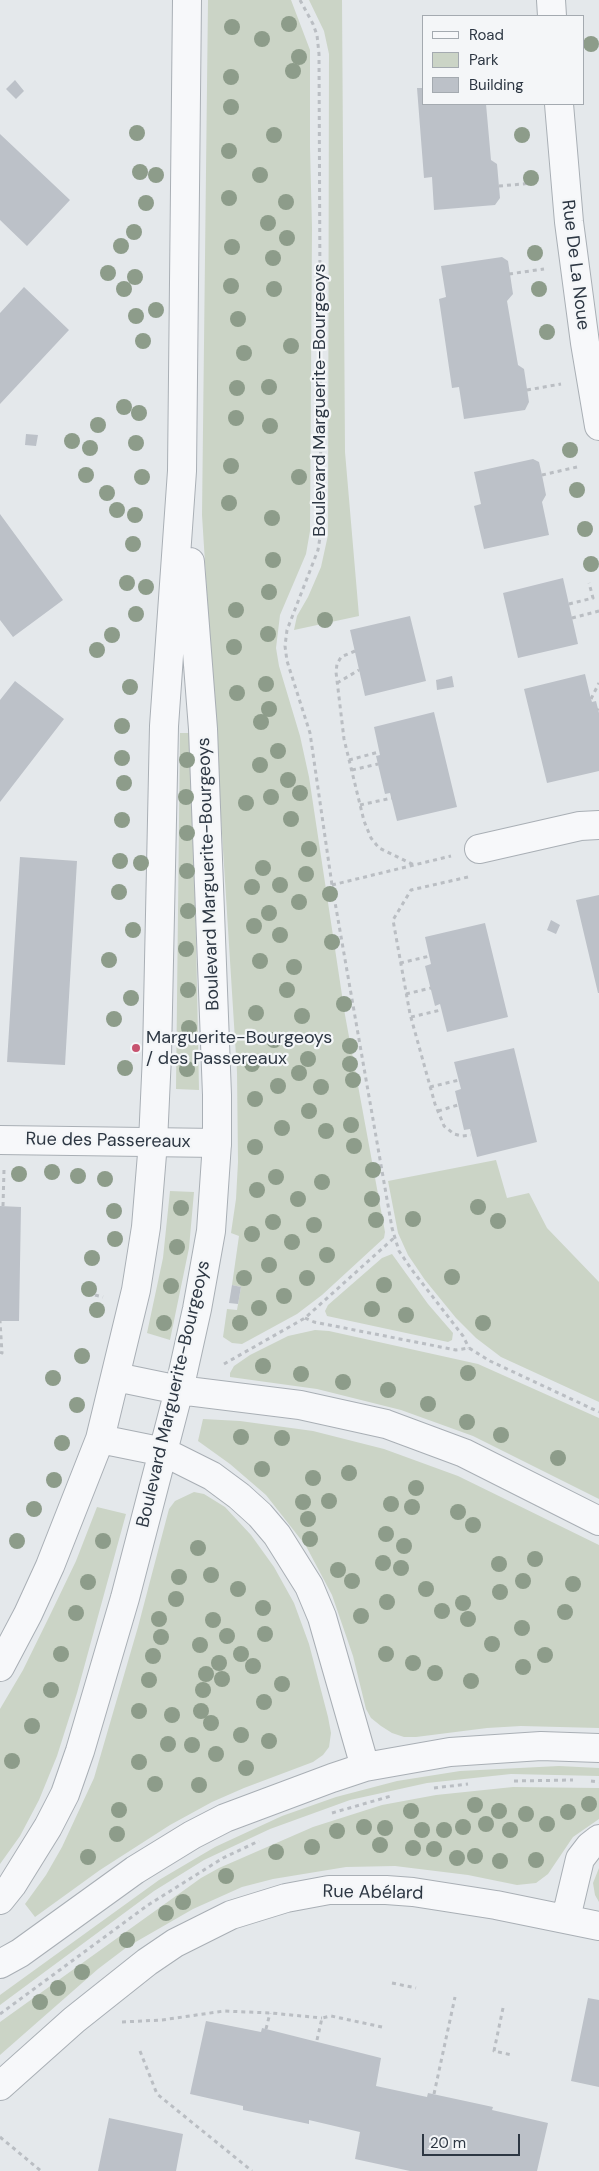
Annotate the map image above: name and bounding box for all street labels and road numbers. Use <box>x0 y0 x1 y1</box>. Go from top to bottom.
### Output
street label: Rue De La Noue <box>556 199 594 331</box>
street label: Boulevard Marguerite-Bourgeoys <box>309 263 331 537</box>
street label: Boulevard Marguerite-Bourgeoys <box>193 737 225 1011</box>
street label: Rue des Passereaux <box>25 1129 191 1153</box>
street label: Boulevard Marguerite-Bourgeoys <box>133 1258 215 1530</box>
street label: Rue Abélard <box>322 1881 424 1905</box>

